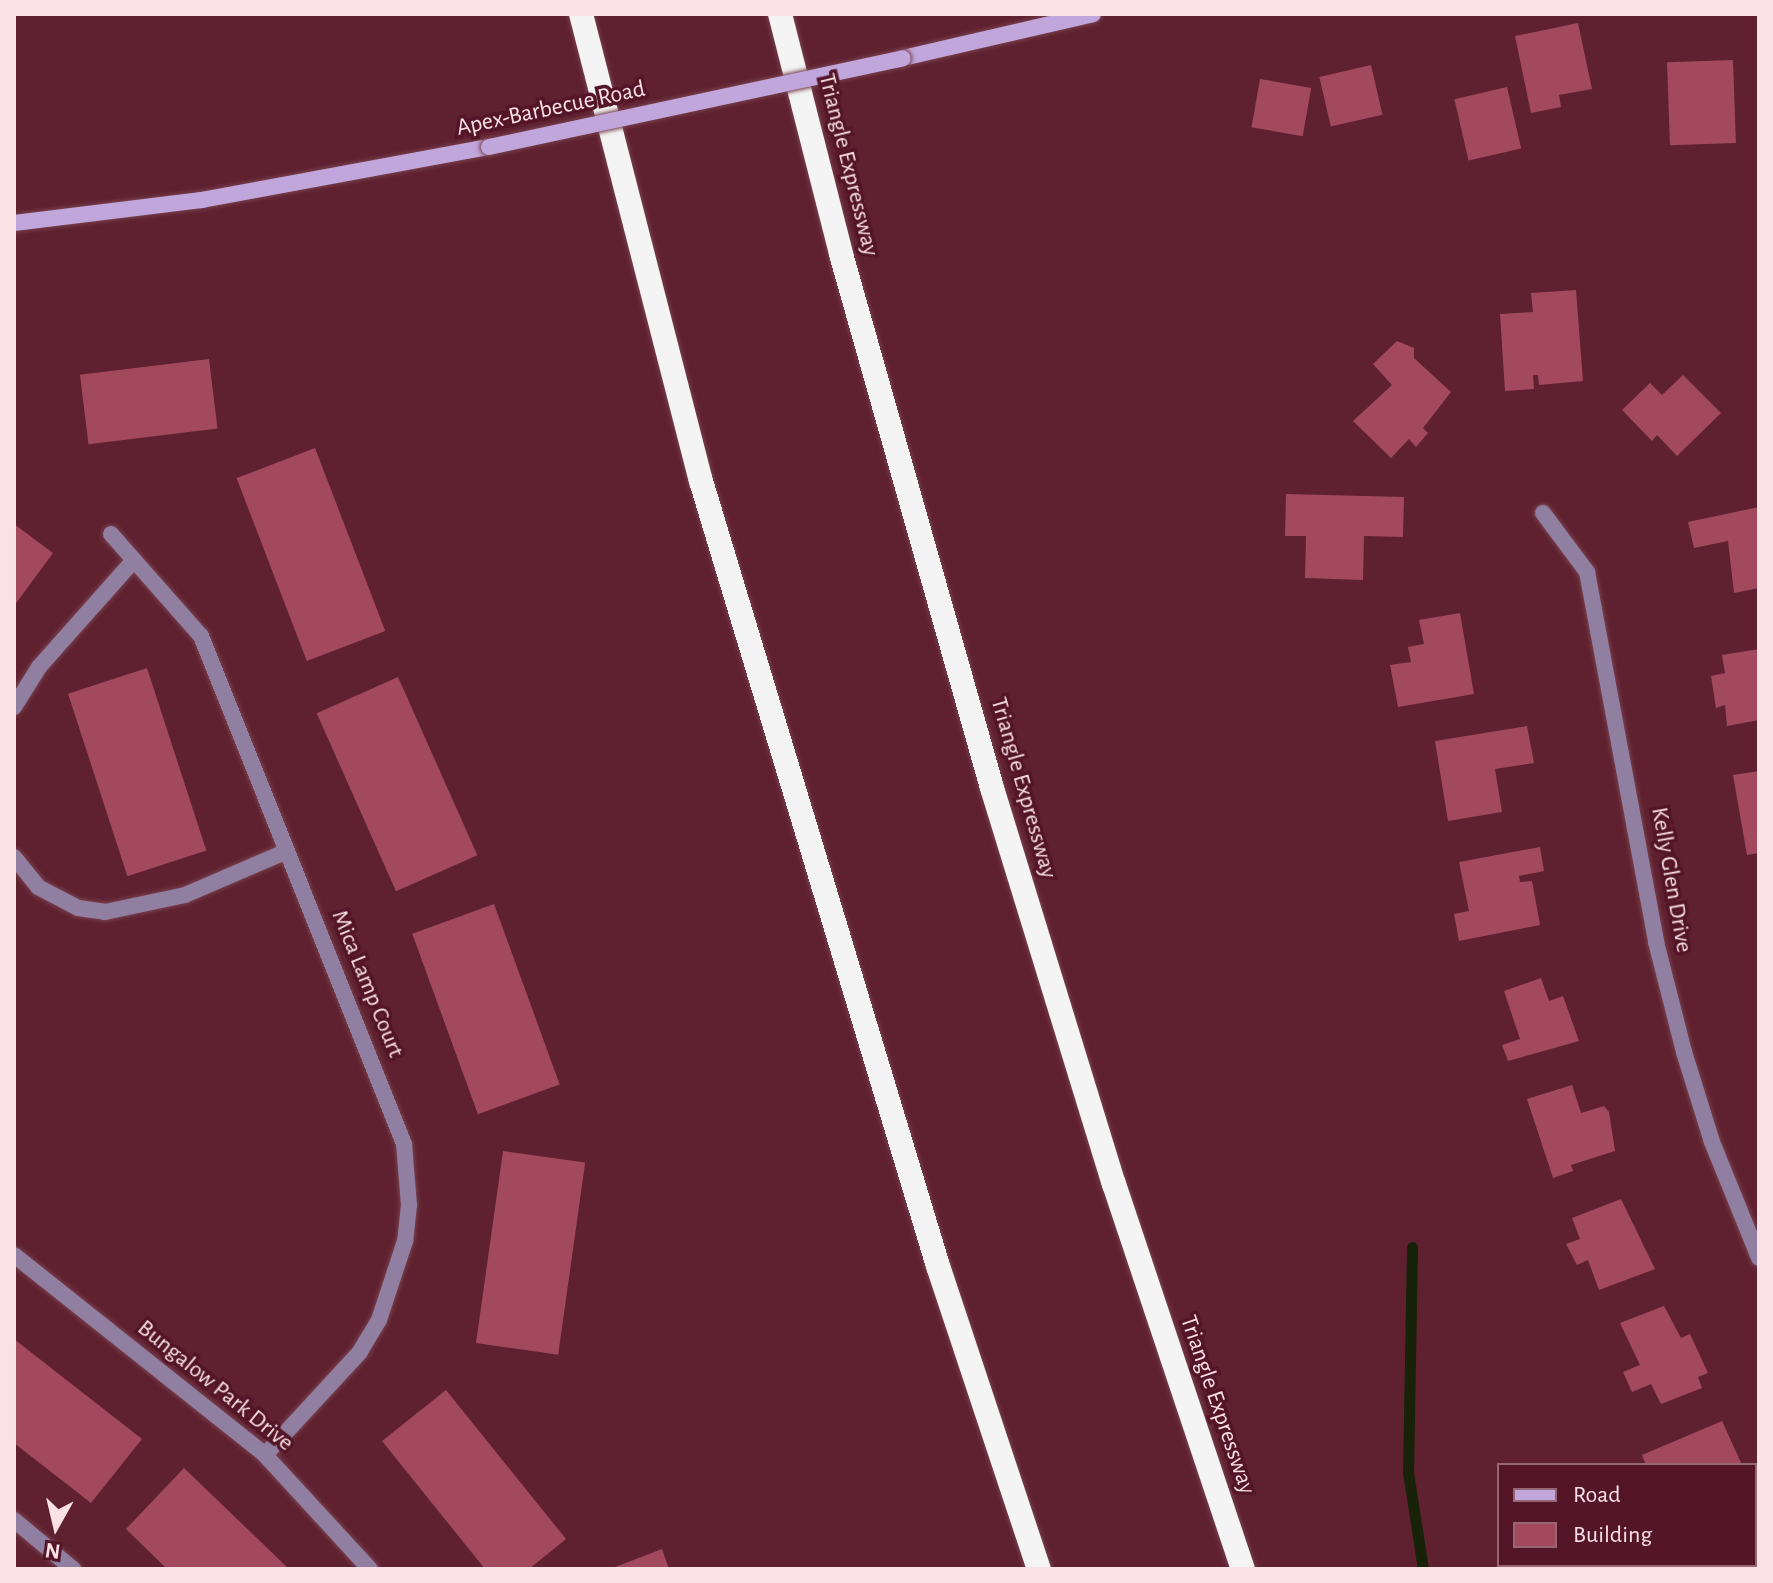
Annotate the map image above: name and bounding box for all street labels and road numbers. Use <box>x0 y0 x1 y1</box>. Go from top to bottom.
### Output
street label: Triangle Expressway <box>811 71 885 259</box>
street label: Apex-Barbecue Road <box>454 75 648 143</box>
street label: Triangle Expressway <box>983 694 1063 882</box>
street label: Kelly Glen Drive <box>1644 805 1698 955</box>
street label: Mica Lamp Court <box>324 906 410 1062</box>
street label: Triangle Expressway <box>1173 1312 1261 1498</box>
street label: Bungalow Park Drive <box>131 1314 299 1458</box>

